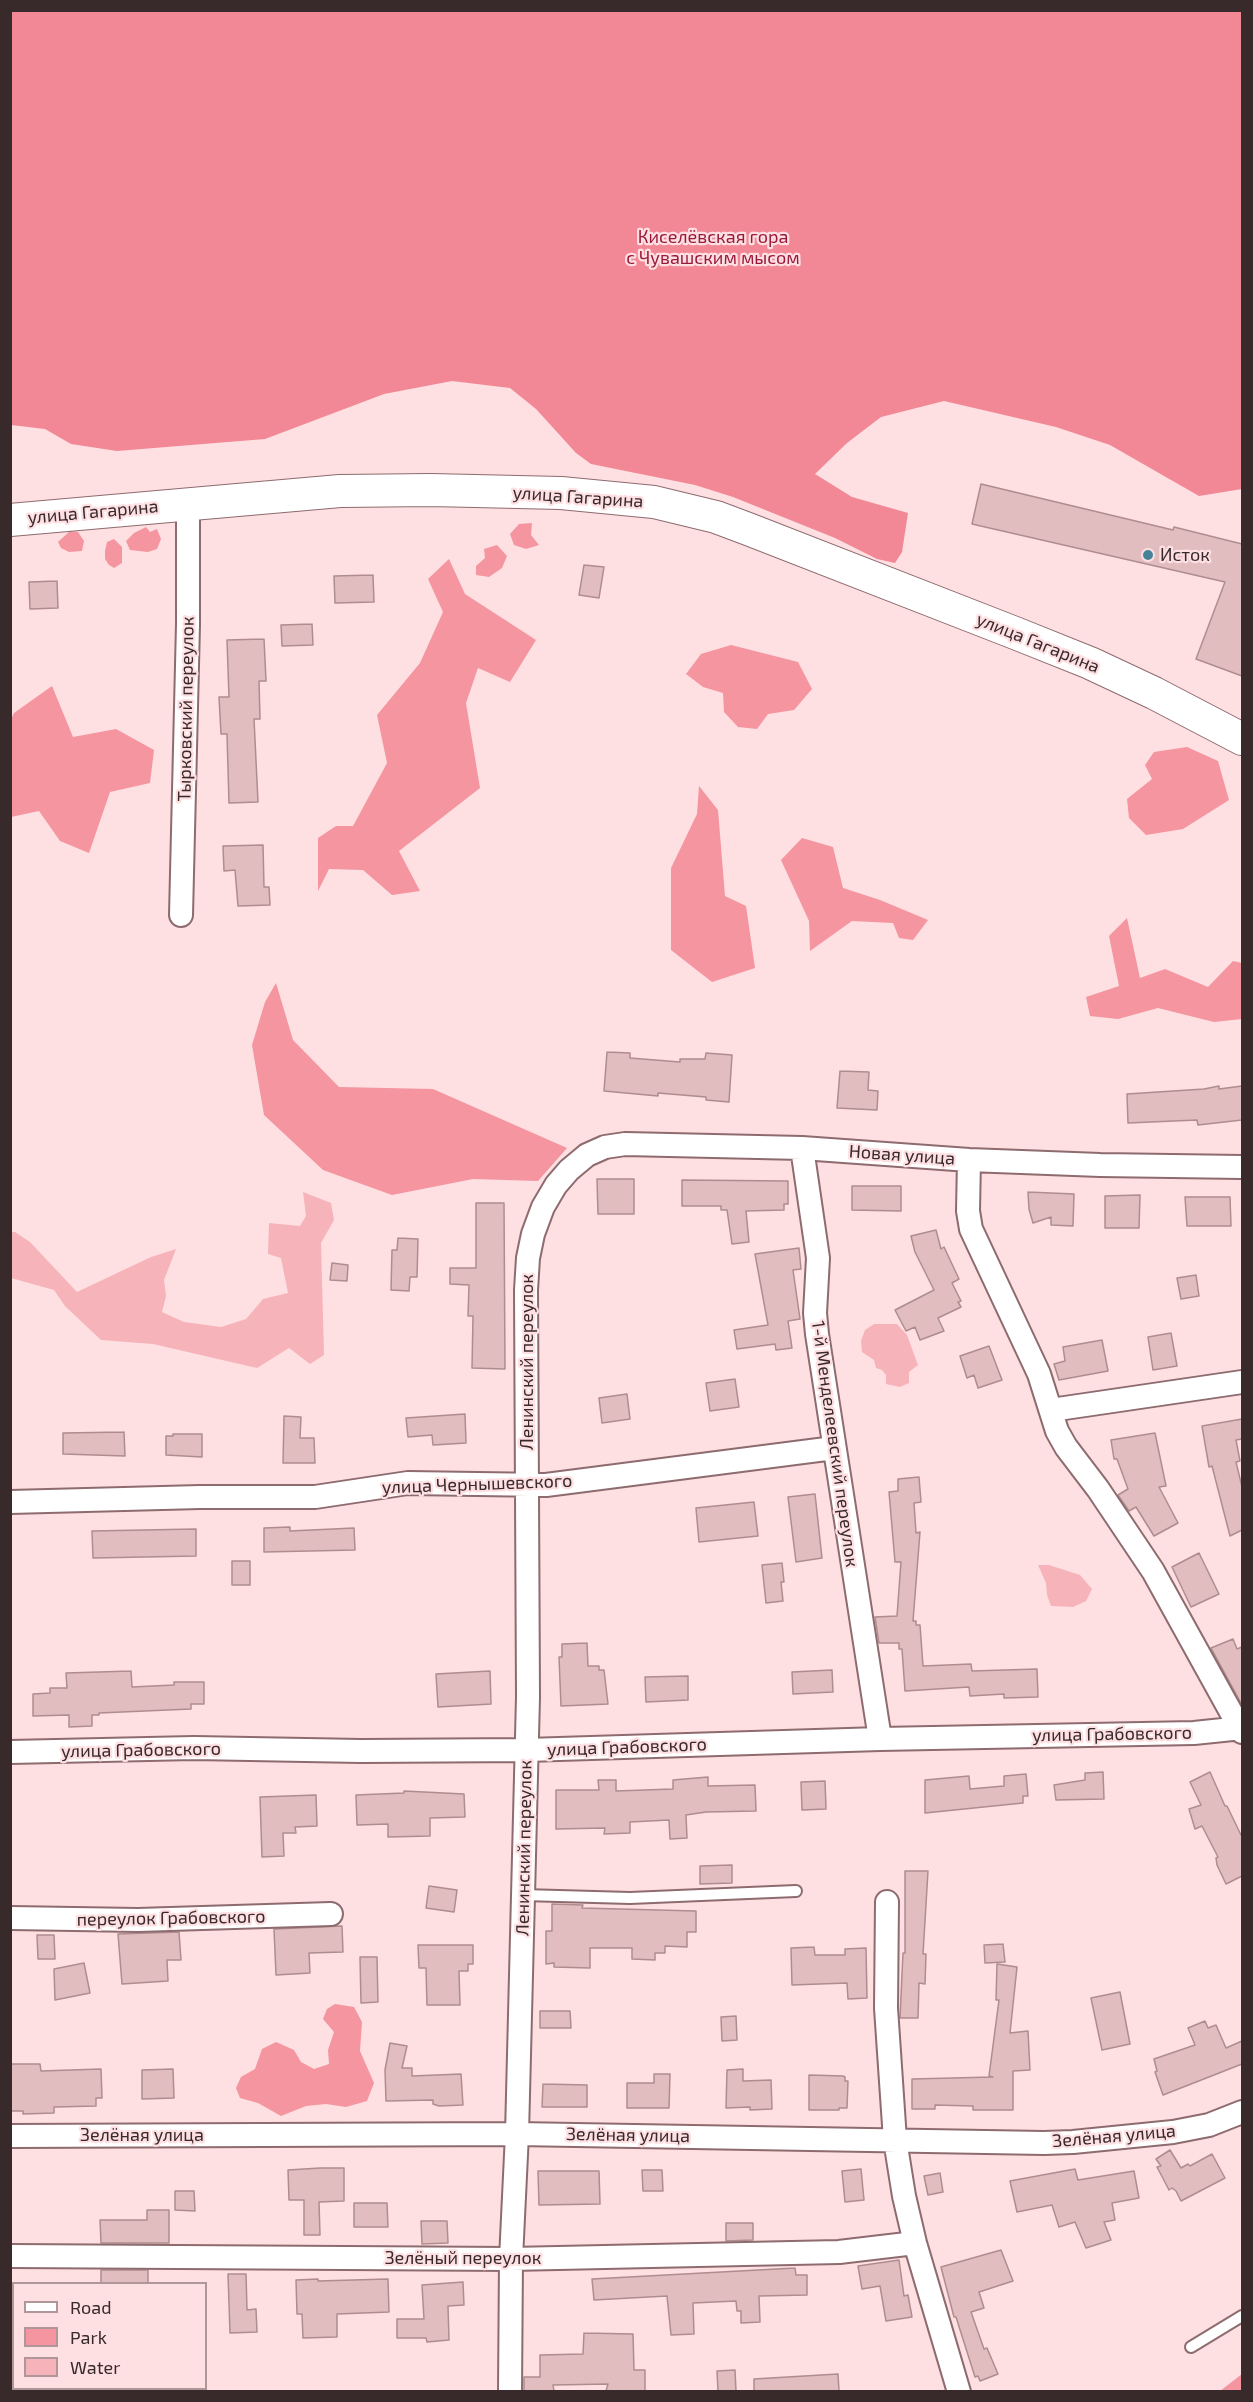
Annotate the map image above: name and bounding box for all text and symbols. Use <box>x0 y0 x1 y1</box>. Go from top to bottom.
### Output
park label: Киселёвская гора с Чувашским мысом <box>626 226 800 268</box>
street label: улица Гагарина <box>512 482 644 512</box>
street label: улица Гагарина <box>27 496 159 528</box>
place label: Исток <box>1160 544 1210 566</box>
marker: Исток <box>1141 548 1155 562</box>
street label: улица Гагарина <box>973 608 1103 678</box>
street label: Тырковский переулок <box>174 616 198 802</box>
street label: Новая улица <box>848 1141 956 1169</box>
street label: Ленинский переулок <box>516 1274 538 1450</box>
street label: 1-й Менделеевский переулок <box>807 1319 863 1569</box>
street label: улица Чернышевского <box>381 1470 573 1498</box>
street label: улица Грабовского <box>1032 1722 1192 1746</box>
street label: улица Грабовского <box>547 1733 707 1761</box>
street label: улица Грабовского <box>61 1738 221 1762</box>
street label: Ленинский переулок <box>512 1760 536 1936</box>
street label: переулок Грабовского <box>76 1906 266 1930</box>
street label: Зелёная улица <box>1051 2120 1177 2152</box>
street label: Зелёная улица <box>566 2123 690 2147</box>
street label: Зелёная улица <box>80 2124 204 2146</box>
street label: Зелёный переулок <box>385 2247 541 2269</box>
legend <box>12 2282 207 2390</box>
text: Road <box>70 2296 111 2318</box>
text: Park <box>70 2326 107 2348</box>
text: Water <box>70 2356 120 2378</box>

